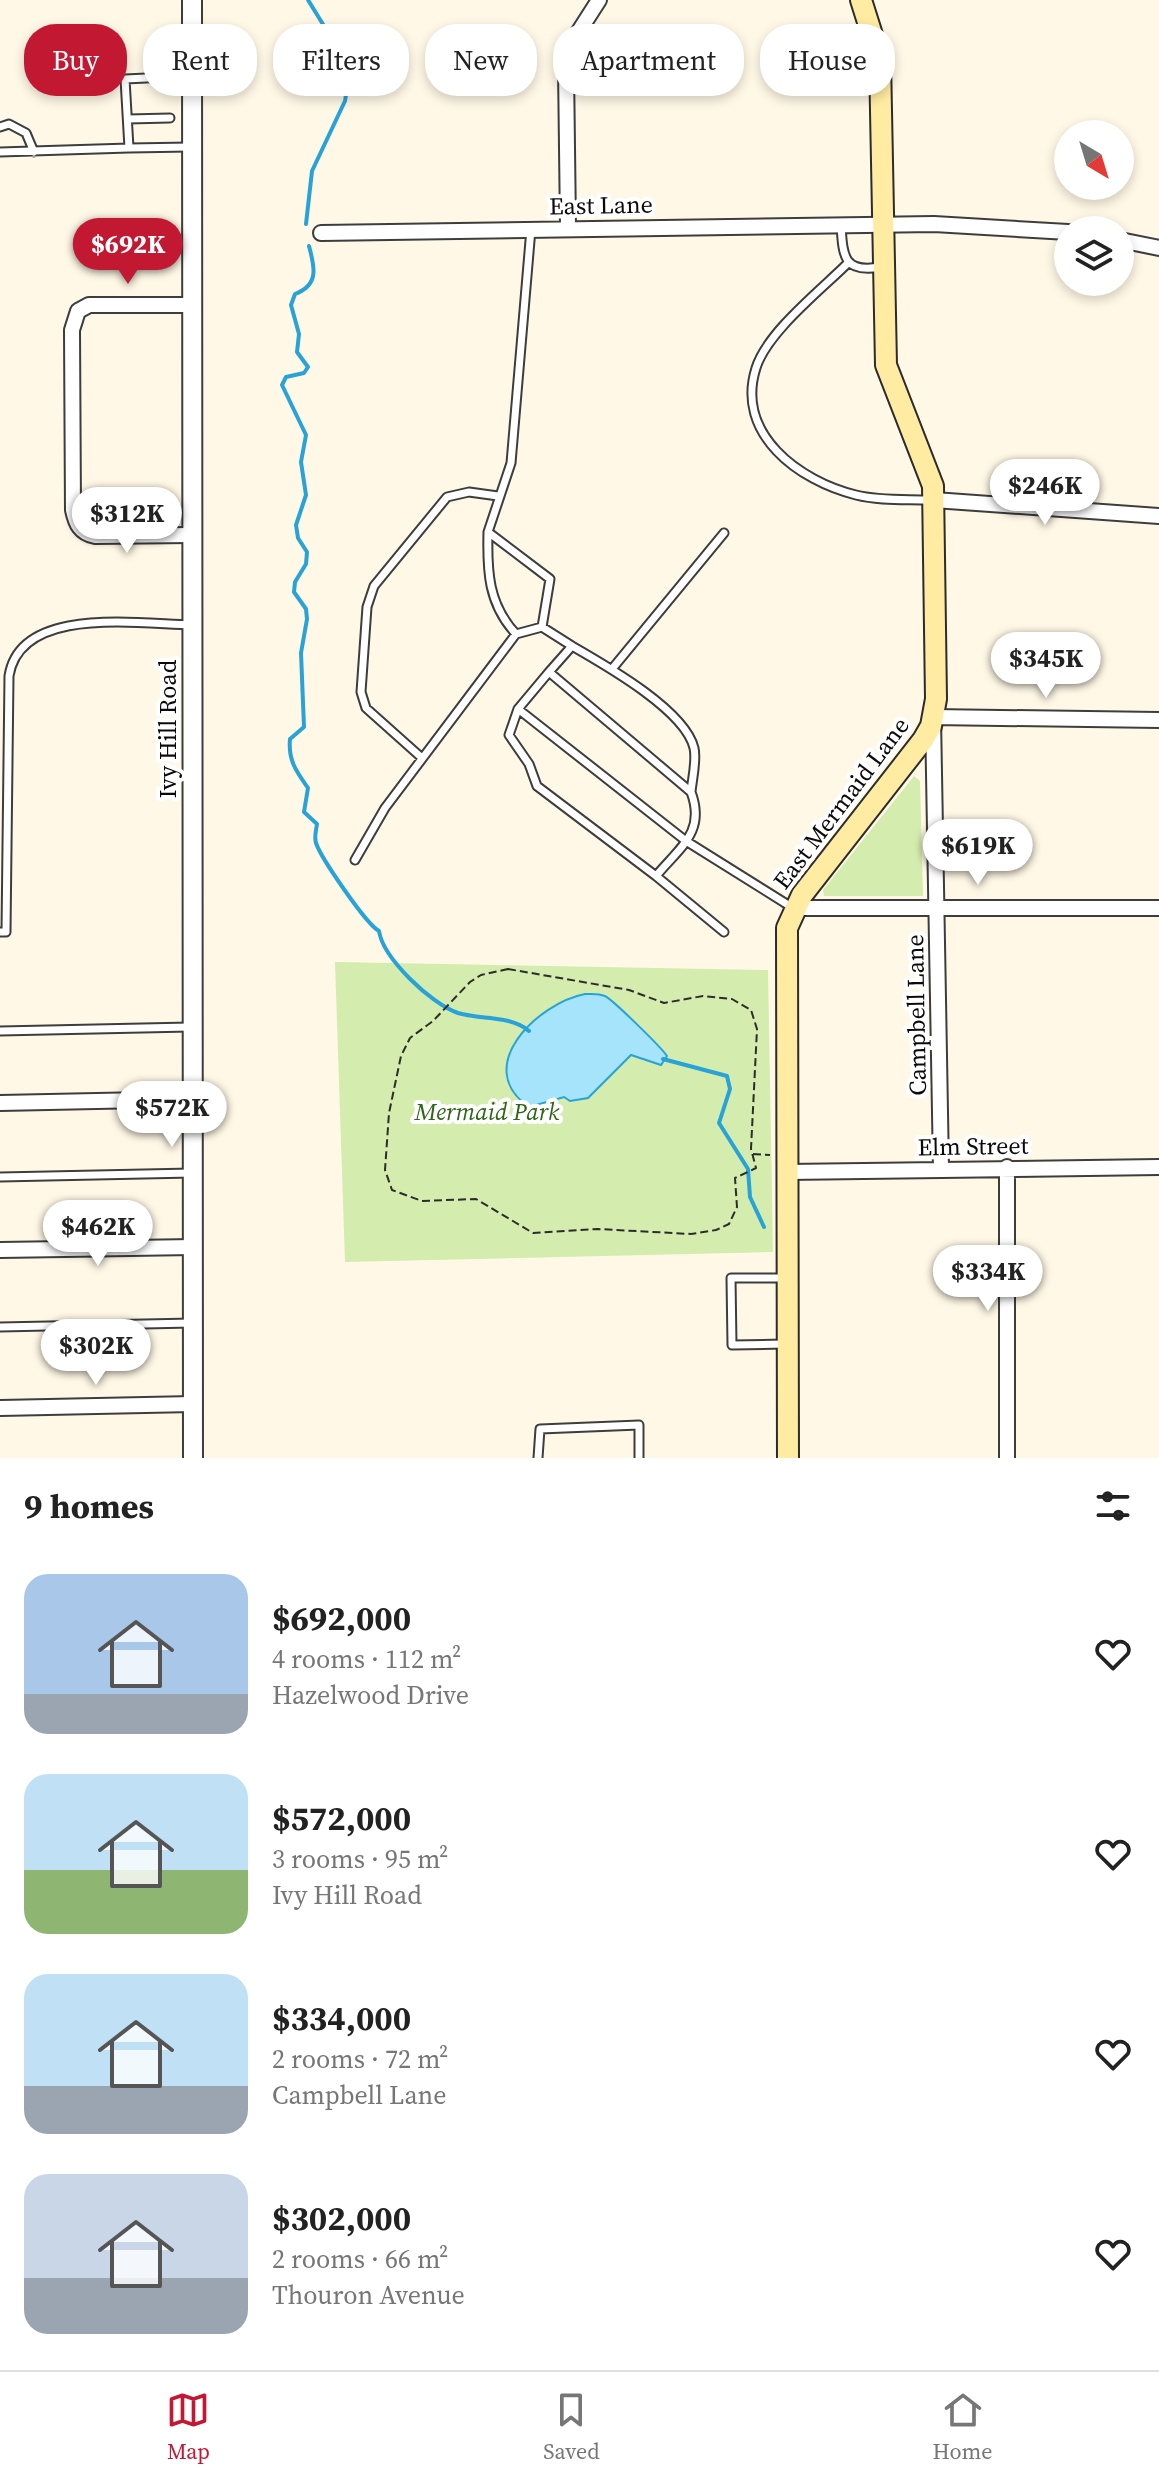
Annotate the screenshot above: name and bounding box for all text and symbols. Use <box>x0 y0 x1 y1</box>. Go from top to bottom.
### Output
chip: Buy <box>24 24 127 96</box>
chip: Rent <box>143 24 257 96</box>
chip: Filters <box>273 24 409 96</box>
chip: New <box>425 24 537 96</box>
chip: Apartment <box>553 24 744 96</box>
chip: House <box>760 24 895 96</box>
north arrow <box>1054 120 1134 200</box>
map controls <box>1054 120 1134 296</box>
street label: East Lane <box>549 188 653 222</box>
button: layers <box>1054 216 1134 296</box>
pin: $692K <box>72 218 184 286</box>
text: $692K <box>91 226 165 262</box>
pin: $246K <box>989 459 1101 527</box>
text: $246K <box>1008 467 1082 503</box>
pin: $312K <box>71 487 183 555</box>
text: $312K <box>90 495 164 531</box>
pin: $345K <box>990 632 1102 700</box>
text: $345K <box>1009 640 1083 676</box>
street label: Ivy Hill Road <box>151 659 184 798</box>
street label: East Mermaid Lane <box>765 710 917 896</box>
pin: $619K <box>922 819 1034 887</box>
text: $619K <box>941 827 1015 863</box>
street label: Campbell Lane <box>898 934 934 1096</box>
pin: $572K <box>116 1081 228 1149</box>
text: $572K <box>135 1089 209 1125</box>
park label: Mermaid Park <box>414 1095 560 1128</box>
street label: Elm Street <box>917 1129 1029 1163</box>
pin: $462K <box>42 1200 154 1268</box>
text: $462K <box>61 1208 135 1244</box>
pin: $334K <box>932 1245 1044 1313</box>
text: $334K <box>951 1253 1025 1289</box>
pin: $302K <box>40 1319 152 1387</box>
text: $302K <box>59 1327 133 1363</box>
text: 9 homes <box>24 1483 154 1529</box>
icon: filters <box>1091 1484 1135 1528</box>
text: $692,000 <box>272 1595 411 1641</box>
icon: home <box>88 1606 184 1702</box>
icon: heart <box>1091 1632 1135 1676</box>
text: 4 rooms · 112 m² <box>272 1641 461 1677</box>
text: Hazelwood Drive <box>272 1677 469 1713</box>
text: $572,000 <box>272 1795 411 1841</box>
icon: home <box>88 1806 184 1902</box>
icon: heart <box>1091 1832 1135 1876</box>
text: 3 rooms · 95 m² <box>272 1841 448 1877</box>
text: Ivy Hill Road <box>272 1877 422 1913</box>
text: $334,000 <box>272 1995 411 2041</box>
icon: home <box>88 2006 184 2102</box>
icon: heart <box>1091 2032 1135 2076</box>
text: 2 rooms · 72 m² <box>272 2041 448 2077</box>
text: Campbell Lane <box>272 2077 447 2113</box>
text: $302,000 <box>272 2195 411 2241</box>
icon: home <box>88 2206 184 2302</box>
icon: heart <box>1091 2232 1135 2276</box>
text: 2 rooms · 66 m² <box>272 2241 448 2277</box>
text: Thouron Avenue <box>272 2277 465 2313</box>
tab: Map <box>166 2388 210 2466</box>
tab: Saved <box>543 2388 600 2466</box>
tab: Home <box>933 2388 993 2466</box>

